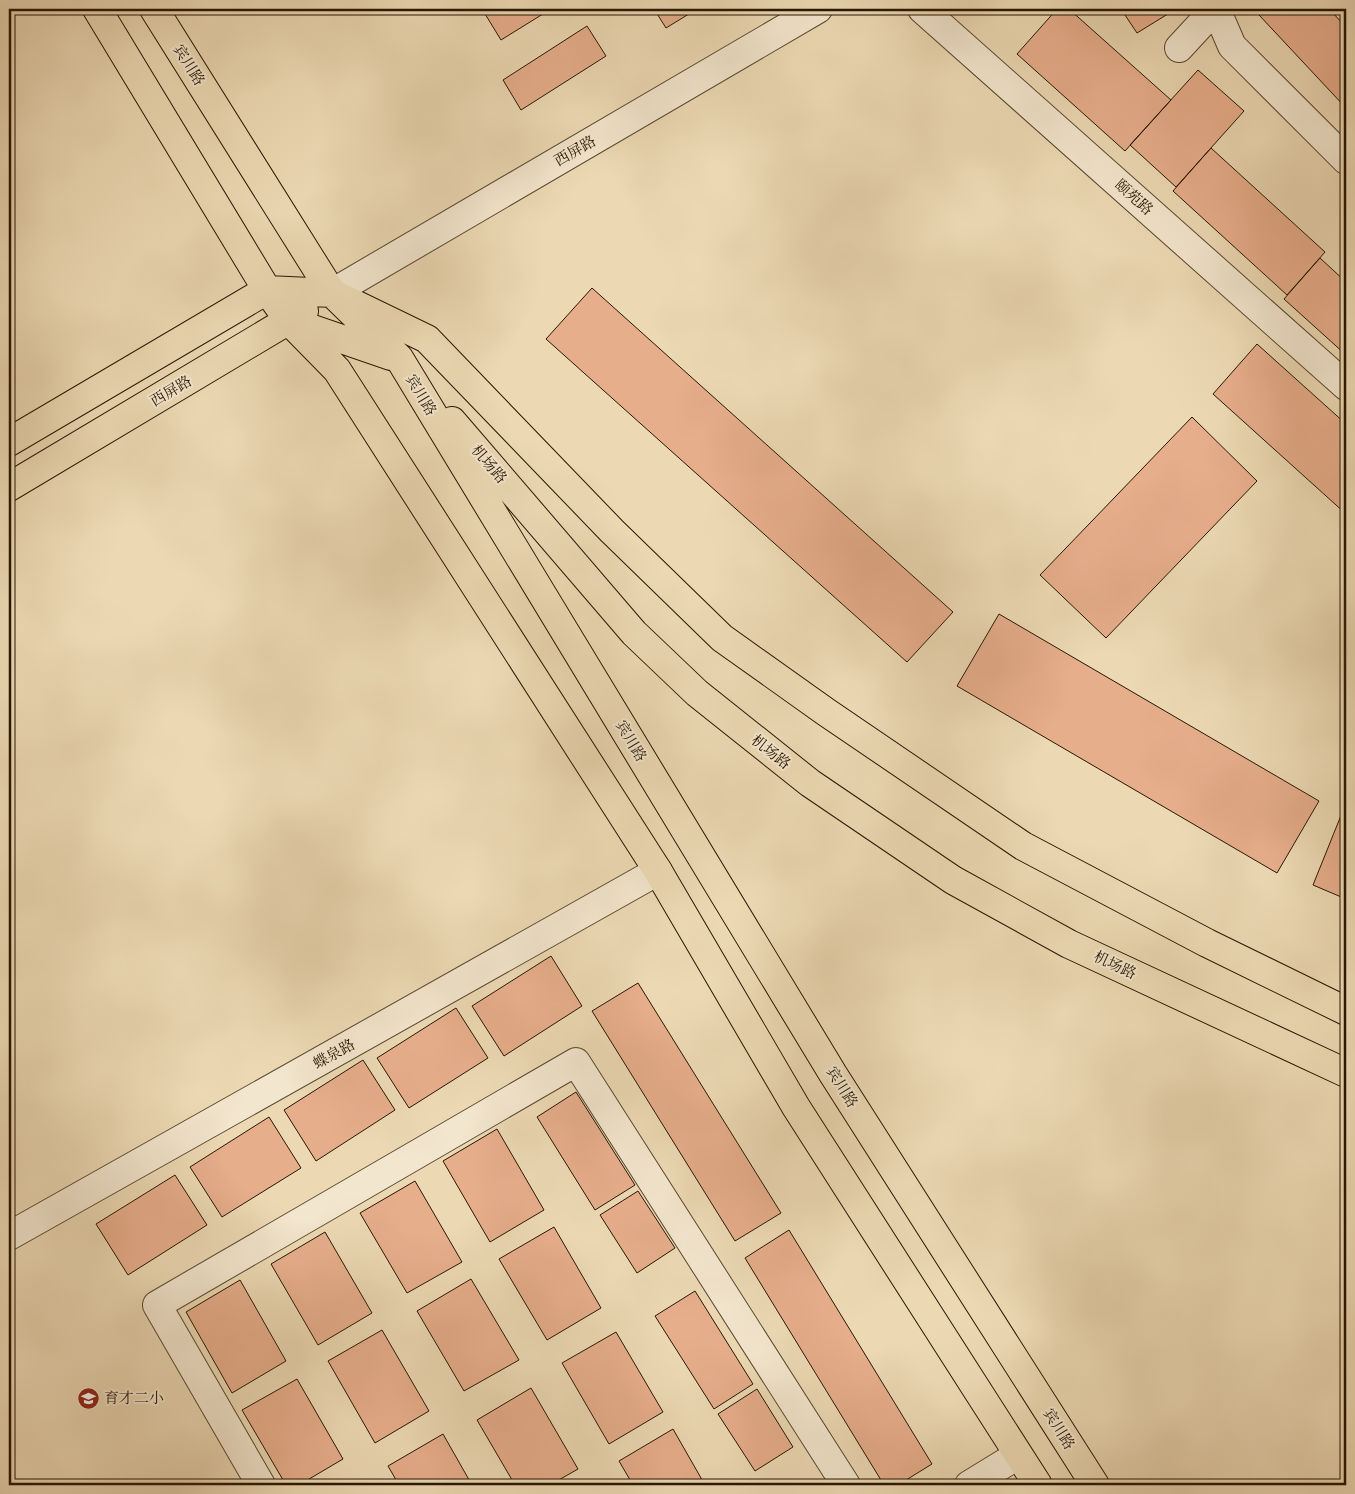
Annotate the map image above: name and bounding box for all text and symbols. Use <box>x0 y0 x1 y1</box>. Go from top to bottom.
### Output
street label: 宾川路 <box>169 41 209 89</box>
street label: 西屏路 <box>551 132 599 170</box>
street label: 颐苑路 <box>1111 175 1157 219</box>
street label: 宾川路 <box>402 371 440 419</box>
street label: 西屏路 <box>147 372 195 410</box>
street label: 机场路 <box>467 441 511 487</box>
street label: 宾川路 <box>612 717 650 765</box>
street label: 机场路 <box>748 731 794 773</box>
street label: 机场路 <box>1091 947 1139 983</box>
street label: 蝶泉路 <box>310 1035 358 1073</box>
street label: 宾川路 <box>822 1063 862 1111</box>
school or university icon: 育才二小 <box>76 1386 100 1410</box>
place label: 育才二小 <box>104 1389 164 1407</box>
street label: 宾川路 <box>1039 1405 1079 1453</box>

